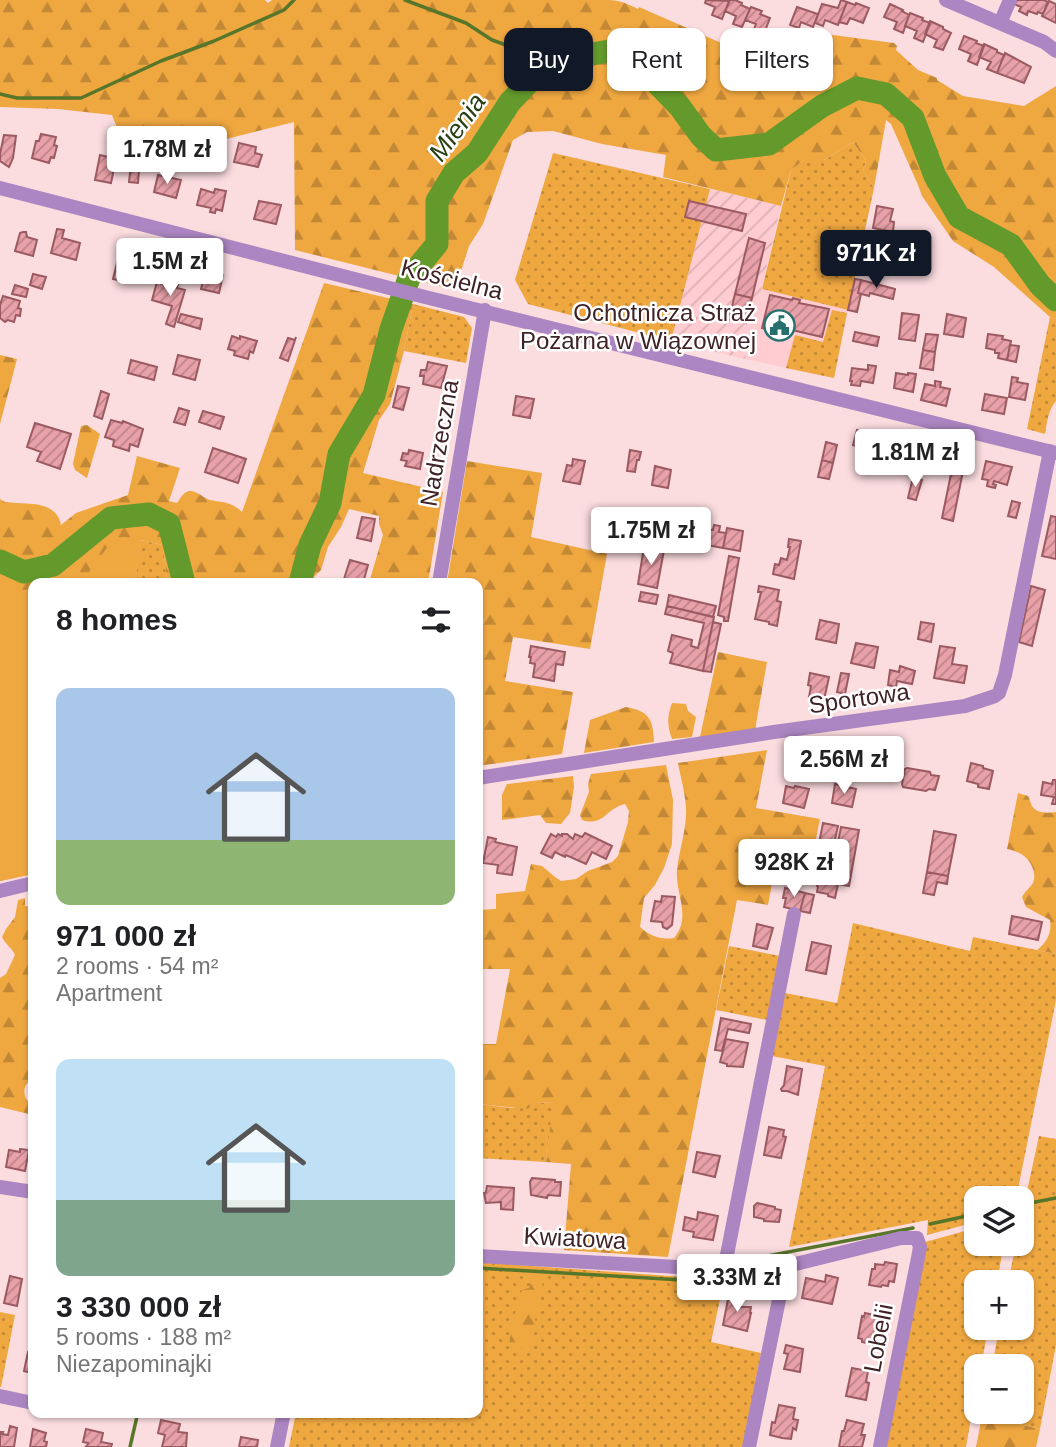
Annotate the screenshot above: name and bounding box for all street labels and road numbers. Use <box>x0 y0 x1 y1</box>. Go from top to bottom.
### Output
street label: Kościelna <box>398 253 506 305</box>
street label: Nadrzeczna <box>415 377 464 508</box>
street label: Sportowa <box>807 677 912 718</box>
street label: Kwiatowa <box>523 1222 628 1254</box>
street label: Lobelii <box>858 1301 898 1375</box>

